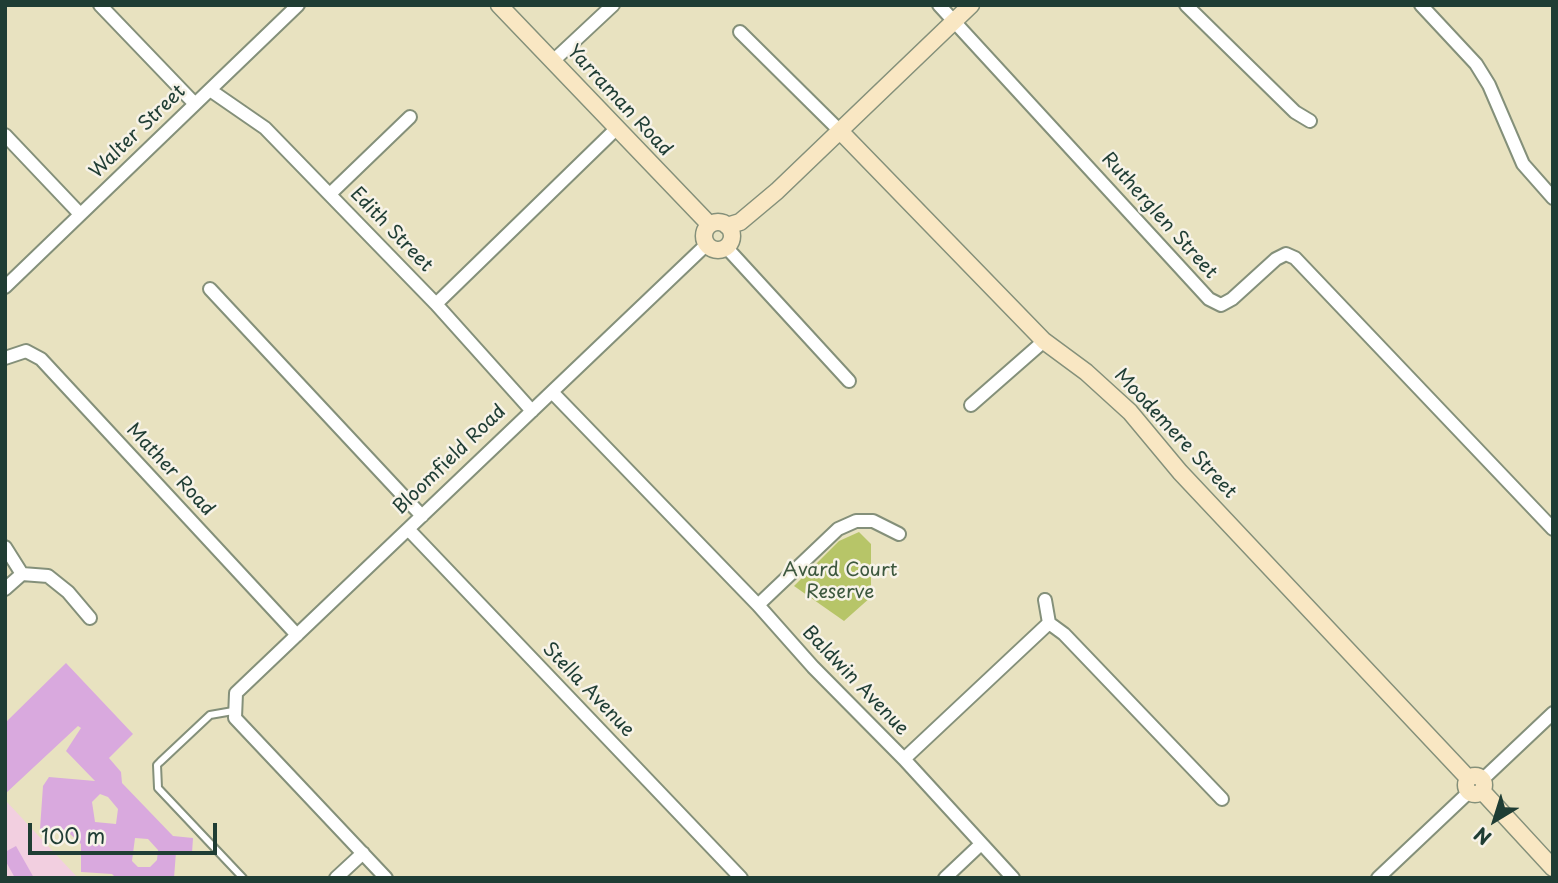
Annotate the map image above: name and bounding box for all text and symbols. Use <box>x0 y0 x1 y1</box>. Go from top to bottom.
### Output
street label: Yarraman Road <box>562 41 676 161</box>
street label: Walter Street <box>85 81 191 183</box>
street label: Rutherglen Street <box>1096 148 1222 284</box>
street label: Edith Street <box>345 183 437 277</box>
street label: Moodemere Street <box>1109 364 1241 504</box>
street label: Bloomfield Road <box>389 400 511 520</box>
street label: Mather Road <box>121 419 219 521</box>
park label: Avard Court Reserve <box>783 560 897 604</box>
street label: Baldwin Avenue <box>797 622 913 740</box>
street label: Stella Avenue <box>537 638 639 742</box>
north arrow <box>1460 785 1530 855</box>
scale bar <box>32 810 220 854</box>
text: 100 m <box>41 819 105 851</box>
text: N <box>1468 821 1497 852</box>

